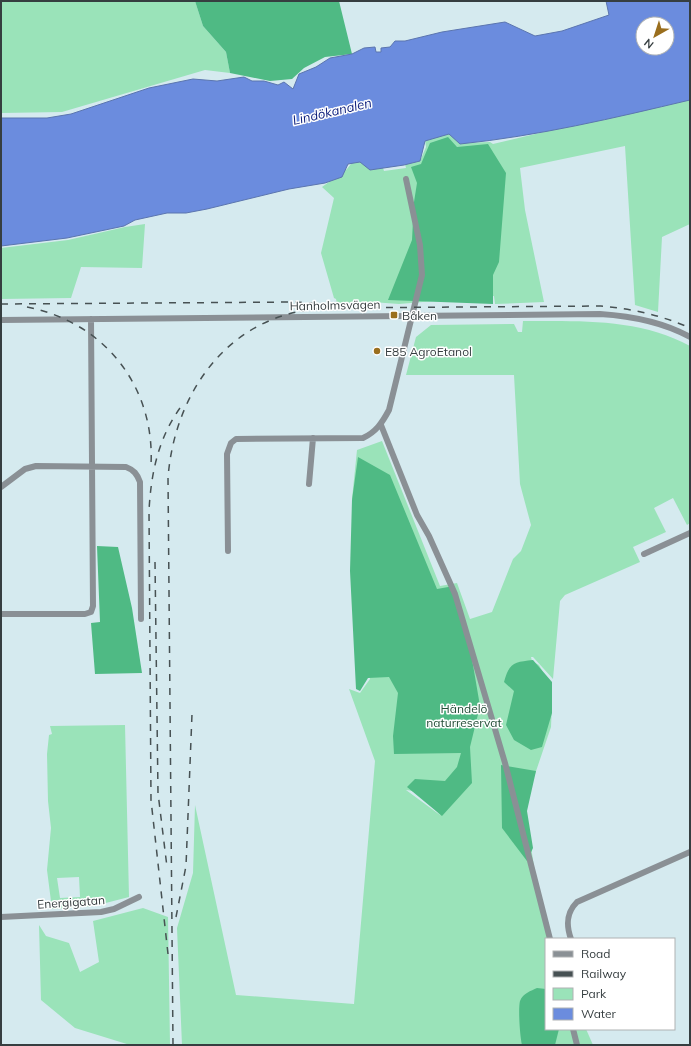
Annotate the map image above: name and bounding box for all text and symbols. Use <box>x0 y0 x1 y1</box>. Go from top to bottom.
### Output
north arrow <box>635 16 675 56</box>
text: N <box>641 36 656 52</box>
water label: Lindökanalen <box>291 94 373 128</box>
street label: Hanholmsvägen <box>289 297 381 313</box>
place label: Båken <box>402 308 437 323</box>
marker: Båken <box>389 310 399 320</box>
place label: E85 AgroEtanol <box>385 344 472 359</box>
marker: E85 AgroEtanol <box>372 346 382 356</box>
park label: Händelö naturreservat <box>426 701 502 730</box>
street label: Energigatan <box>37 892 105 912</box>
legend <box>545 938 675 1030</box>
text: Road <box>581 946 610 961</box>
text: Railway <box>581 966 627 981</box>
text: Park <box>581 986 607 1001</box>
text: Water <box>581 1006 617 1021</box>

